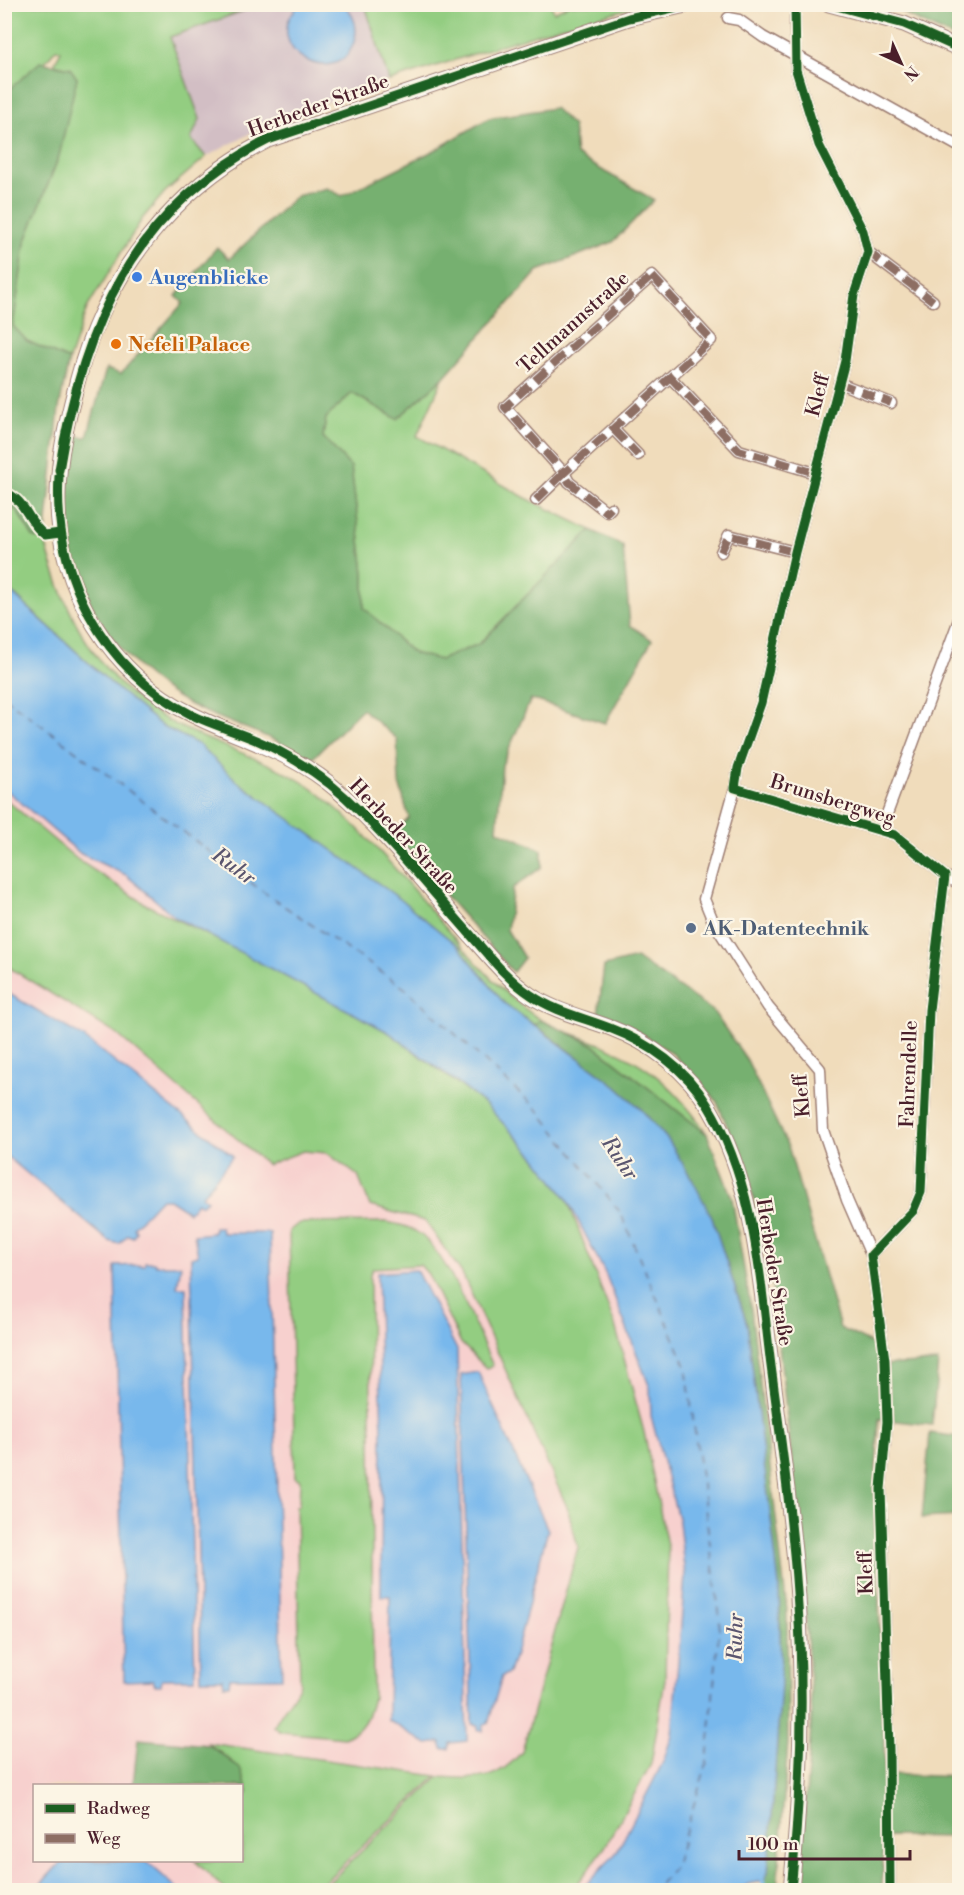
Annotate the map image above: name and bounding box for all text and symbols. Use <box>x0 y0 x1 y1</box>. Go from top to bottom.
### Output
north arrow <box>871 33 931 93</box>
text: N <box>899 61 922 85</box>
street label: Herbeder Straße <box>244 69 393 144</box>
place label: Augenblicke <box>148 266 269 291</box>
street label: Tellmannstraße <box>513 266 635 380</box>
marker: Augenblicke <box>130 270 144 284</box>
place label: Nefeli Palace <box>128 333 250 358</box>
marker: Nefeli Palace <box>109 337 123 351</box>
street label: Kleff <box>801 370 836 420</box>
street label: Brunsbergweg <box>766 769 899 832</box>
street label: Herbeder Straße <box>343 774 463 900</box>
water label: Ruhr <box>206 842 261 892</box>
place label: AK-Datentechnik <box>702 917 870 942</box>
marker: AK-Datentechnik <box>684 921 698 935</box>
street label: Fahrendelle <box>895 1020 924 1128</box>
street label: Kleff <box>788 1072 817 1119</box>
water label: Ruhr <box>595 1131 644 1186</box>
street label: Herbeder Straße <box>750 1197 798 1348</box>
street label: Kleff <box>853 1550 880 1595</box>
water label: Ruhr <box>723 1612 749 1662</box>
legend <box>33 1784 243 1862</box>
text: Radweg <box>87 1797 151 1820</box>
scale bar <box>739 1823 910 1861</box>
text: Weg <box>86 1827 121 1850</box>
text: 100 m <box>748 1833 799 1856</box>

